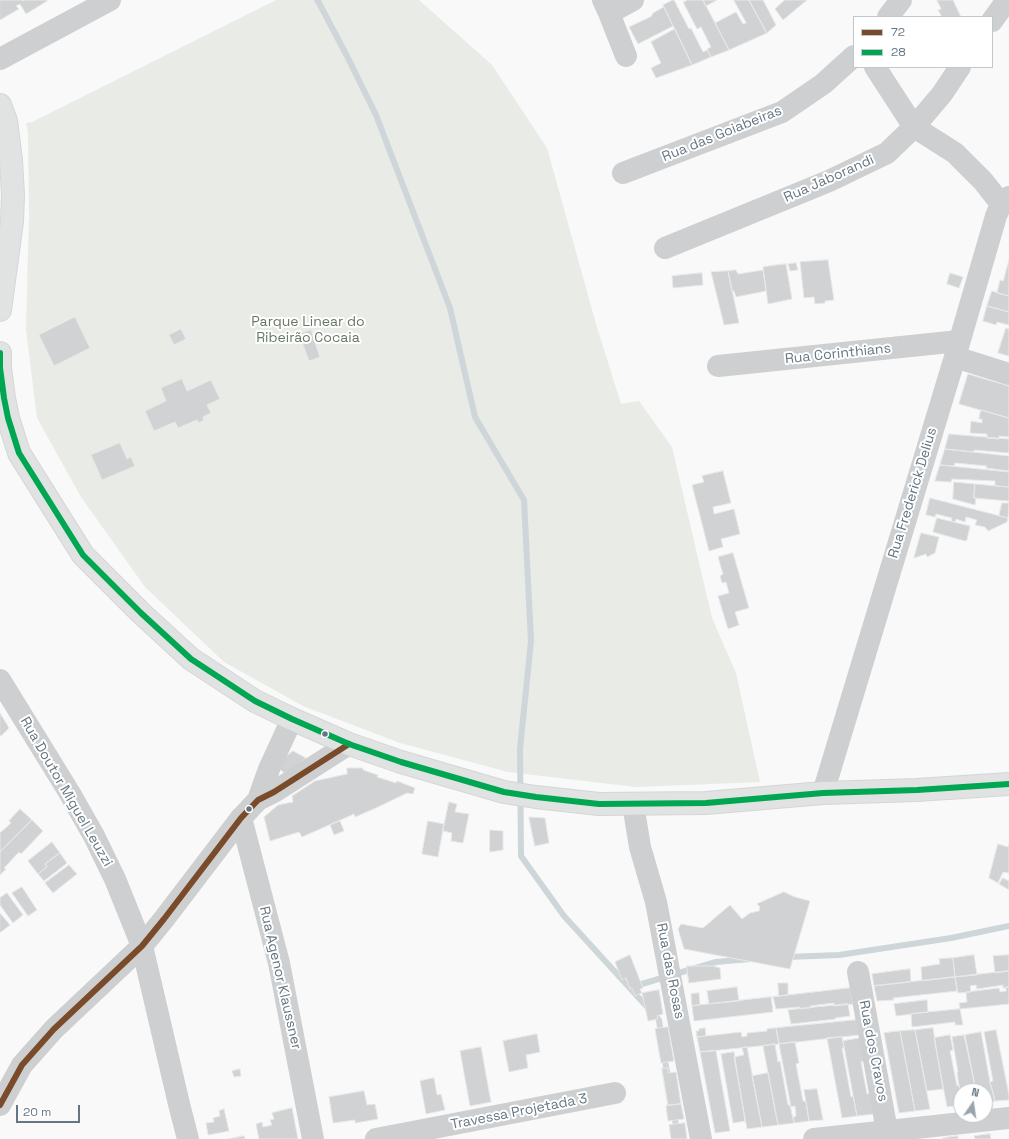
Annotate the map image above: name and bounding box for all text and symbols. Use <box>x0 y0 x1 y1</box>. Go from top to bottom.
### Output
legend <box>853 16 993 68</box>
text: 72 <box>891 24 905 40</box>
text: 28 <box>891 44 906 60</box>
street label: Rua das Goiabeiras <box>660 102 784 166</box>
street label: Rua Jaborandi <box>781 152 877 206</box>
park label: Parque Linear do Ribeirão Cocaia <box>251 314 365 346</box>
street label: Rua Corinthians <box>784 340 892 368</box>
street label: Rua Frederick Delius <box>885 426 941 560</box>
street label: Rua Doutor Miguel Leuzzi <box>16 714 116 870</box>
unlabelled marker <box>320 729 330 739</box>
unlabelled marker <box>244 804 254 814</box>
street label: Rua Agenor Klaussner <box>255 905 305 1051</box>
street label: Rua das Rosas <box>652 922 688 1020</box>
street label: Rua dos Cravos <box>855 999 891 1103</box>
north arrow <box>953 1083 993 1123</box>
text: N <box>970 1085 981 1100</box>
street label: Travessa Projetada 3 <box>449 1091 589 1133</box>
scale bar <box>18 1097 82 1123</box>
text: 20 m <box>23 1104 51 1120</box>

